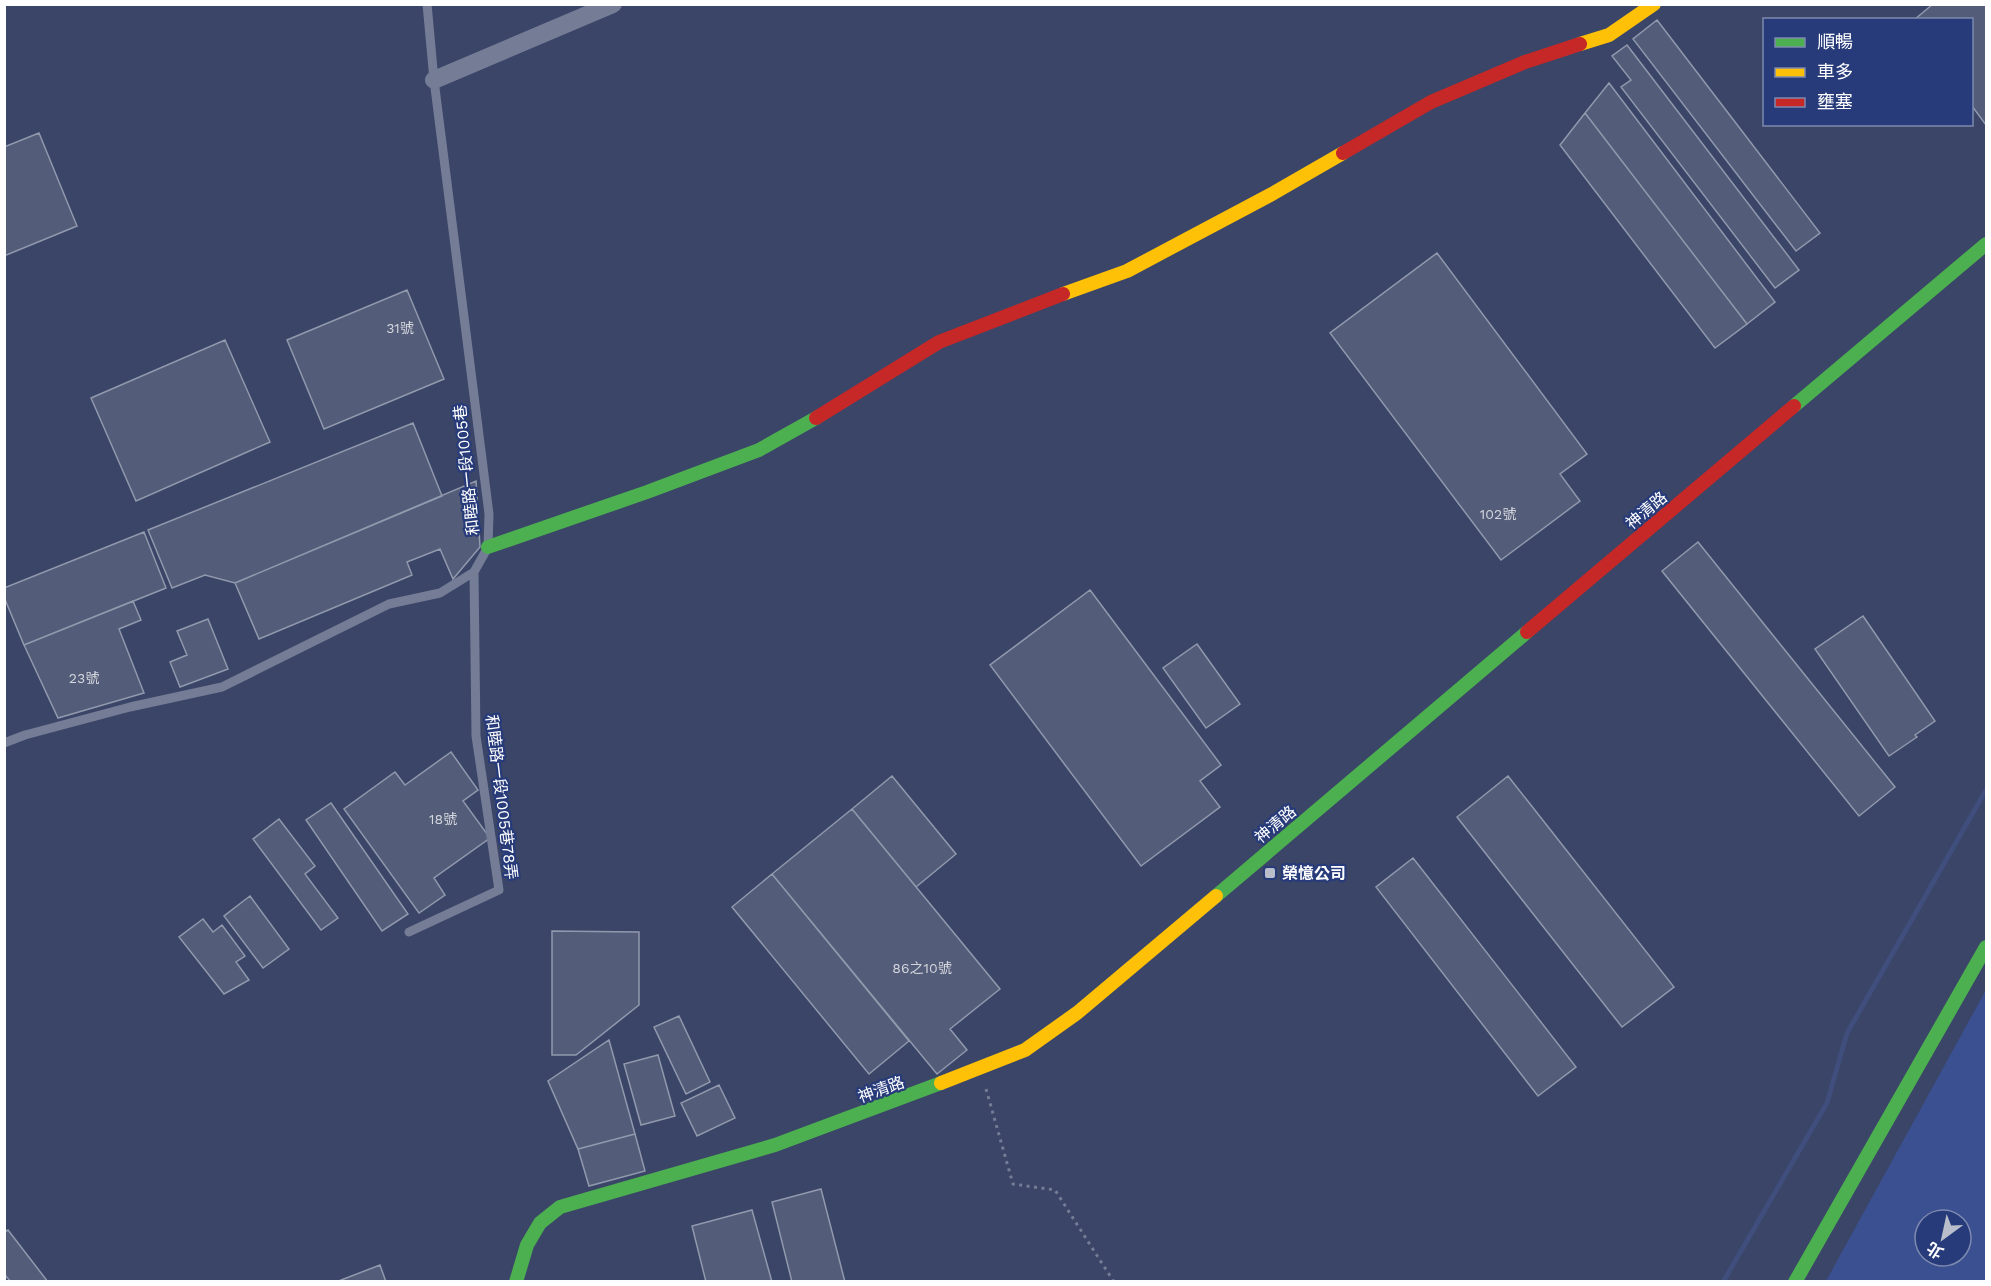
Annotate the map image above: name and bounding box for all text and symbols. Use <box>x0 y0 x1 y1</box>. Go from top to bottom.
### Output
legend <box>1763 18 1973 126</box>
text: 順暢 <box>1817 31 1853 52</box>
text: 車多 <box>1817 61 1853 82</box>
text: 壅塞 <box>1817 91 1853 112</box>
house number: 31號 <box>386 320 414 336</box>
street label: 和睦路一段1005巷 <box>450 404 483 536</box>
street label: 神清路 <box>1622 488 1671 533</box>
house number: 102號 <box>1480 506 1516 522</box>
house number: 23號 <box>69 670 99 686</box>
street label: 和睦路一段1005巷78弄 <box>482 714 521 881</box>
street label: 神清路 <box>1251 802 1300 847</box>
house number: 18號 <box>429 811 457 827</box>
place label: 榮憶公司 <box>1282 864 1346 883</box>
marker: 榮憶公司 <box>1263 866 1277 880</box>
house number: 86之10號 <box>892 960 952 976</box>
street label: 神清路 <box>855 1072 907 1107</box>
north arrow <box>1913 1208 1973 1268</box>
text: 北 <box>1923 1238 1947 1262</box>

